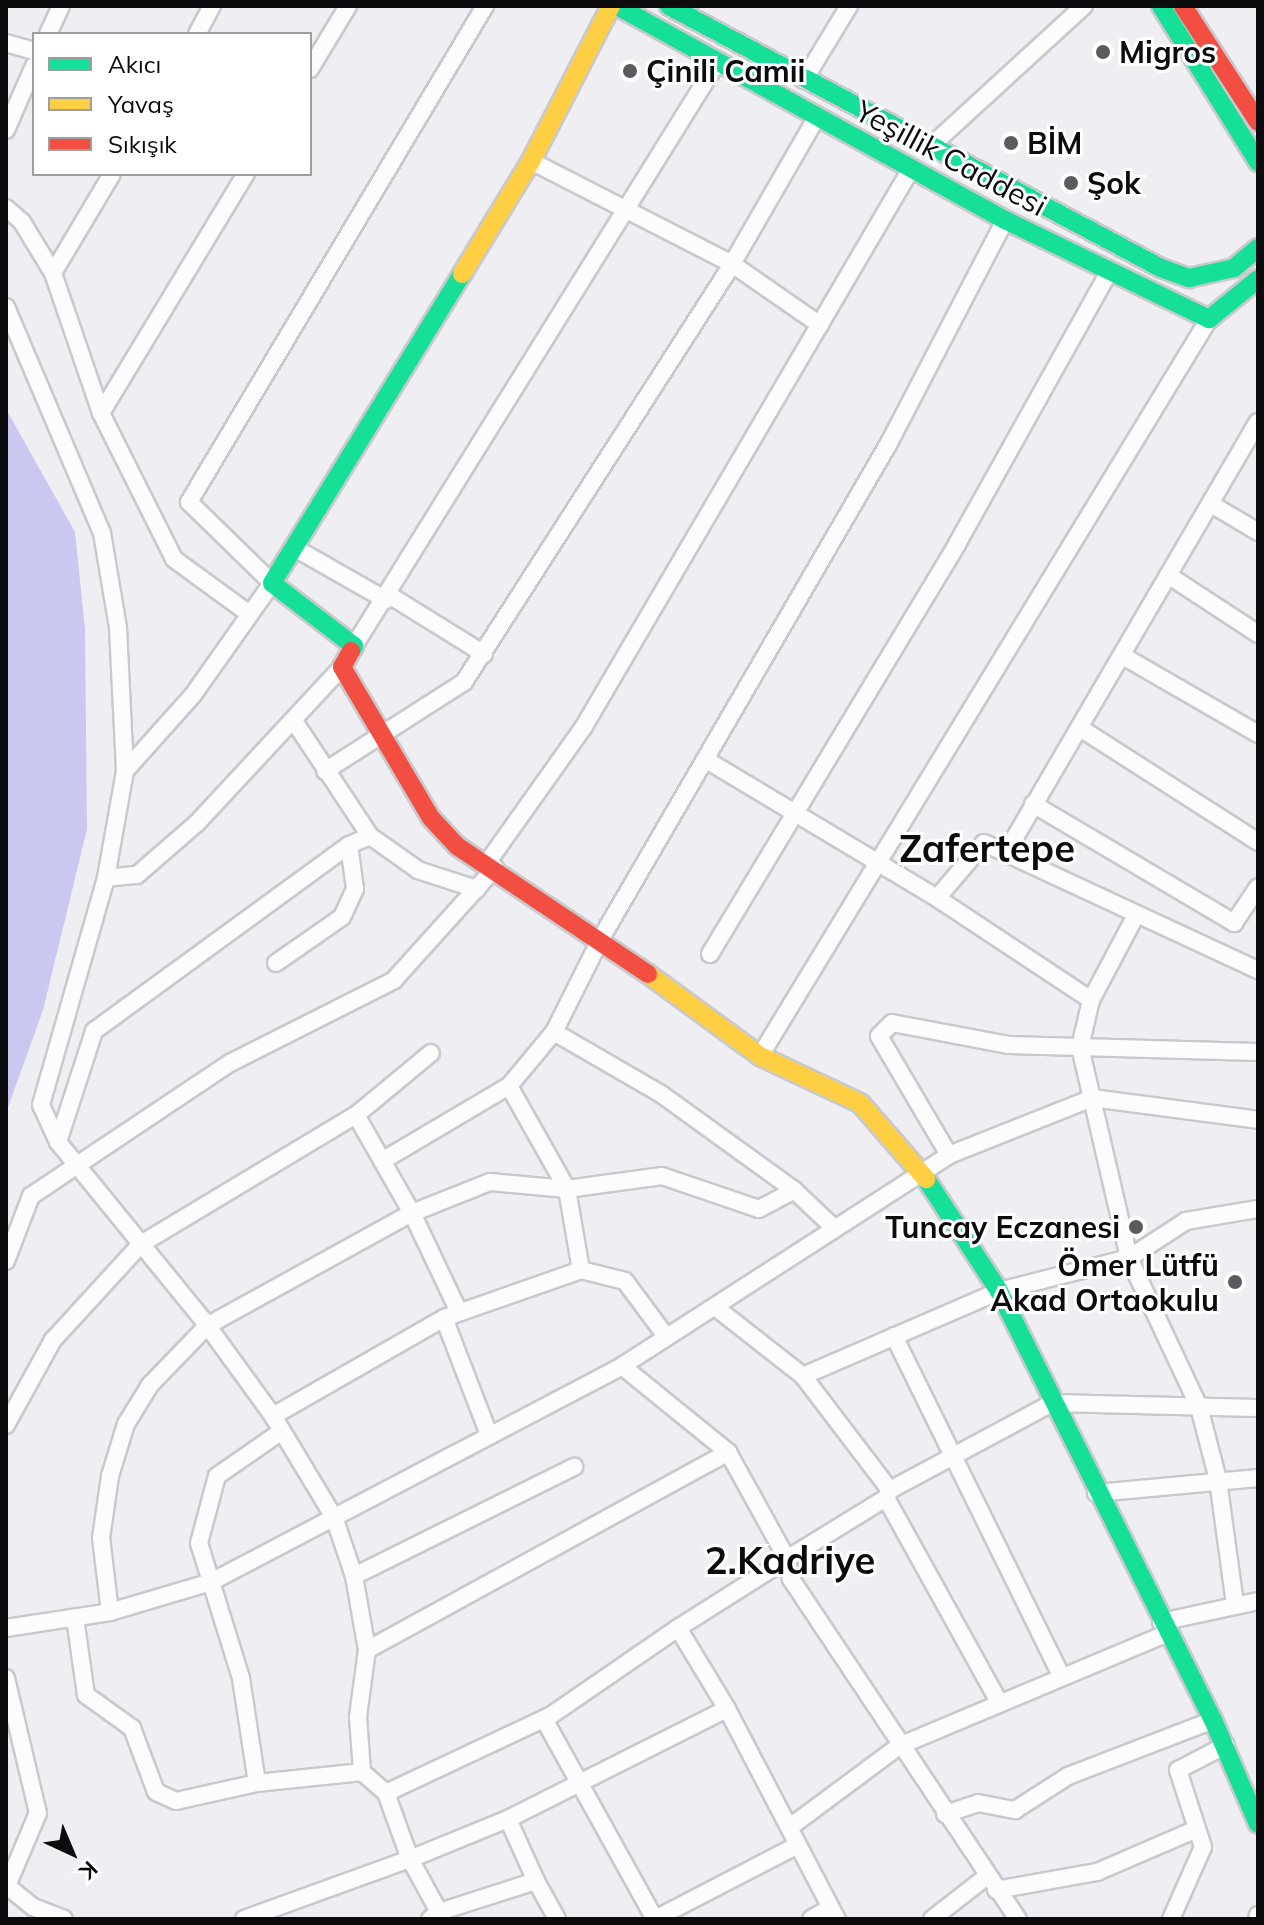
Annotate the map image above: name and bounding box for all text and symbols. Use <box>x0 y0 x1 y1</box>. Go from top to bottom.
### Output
legend <box>32 32 312 176</box>
place label: Migros <box>1119 34 1216 70</box>
marker: Migros <box>1094 43 1112 61</box>
text: Akıcı <box>108 49 161 79</box>
place label: Çinili Camii <box>646 53 805 89</box>
marker: Çinili Camii <box>621 62 639 80</box>
text: Yavaş <box>108 89 174 119</box>
street label: Yeşillik Caddesi <box>849 93 1053 223</box>
place label: BİM <box>1027 125 1082 161</box>
text: Sıkışık <box>108 129 177 159</box>
marker: BİM <box>1002 134 1020 152</box>
place label: Şok <box>1087 165 1141 201</box>
marker: Şok <box>1062 174 1080 192</box>
district label: Zafertepe <box>899 826 1075 872</box>
place label: Tuncay Eczanesi <box>885 1209 1120 1245</box>
marker: Tuncay Eczanesi <box>1127 1218 1145 1236</box>
place label: Ömer Lütfü Akad Ortaokulu <box>991 1247 1219 1318</box>
marker: Ömer Lütfü Akad Ortaokulu <box>1226 1273 1244 1291</box>
district label: 2.Kadriye <box>705 1538 875 1584</box>
north arrow <box>32 1813 112 1893</box>
text: K <box>74 1855 104 1885</box>

